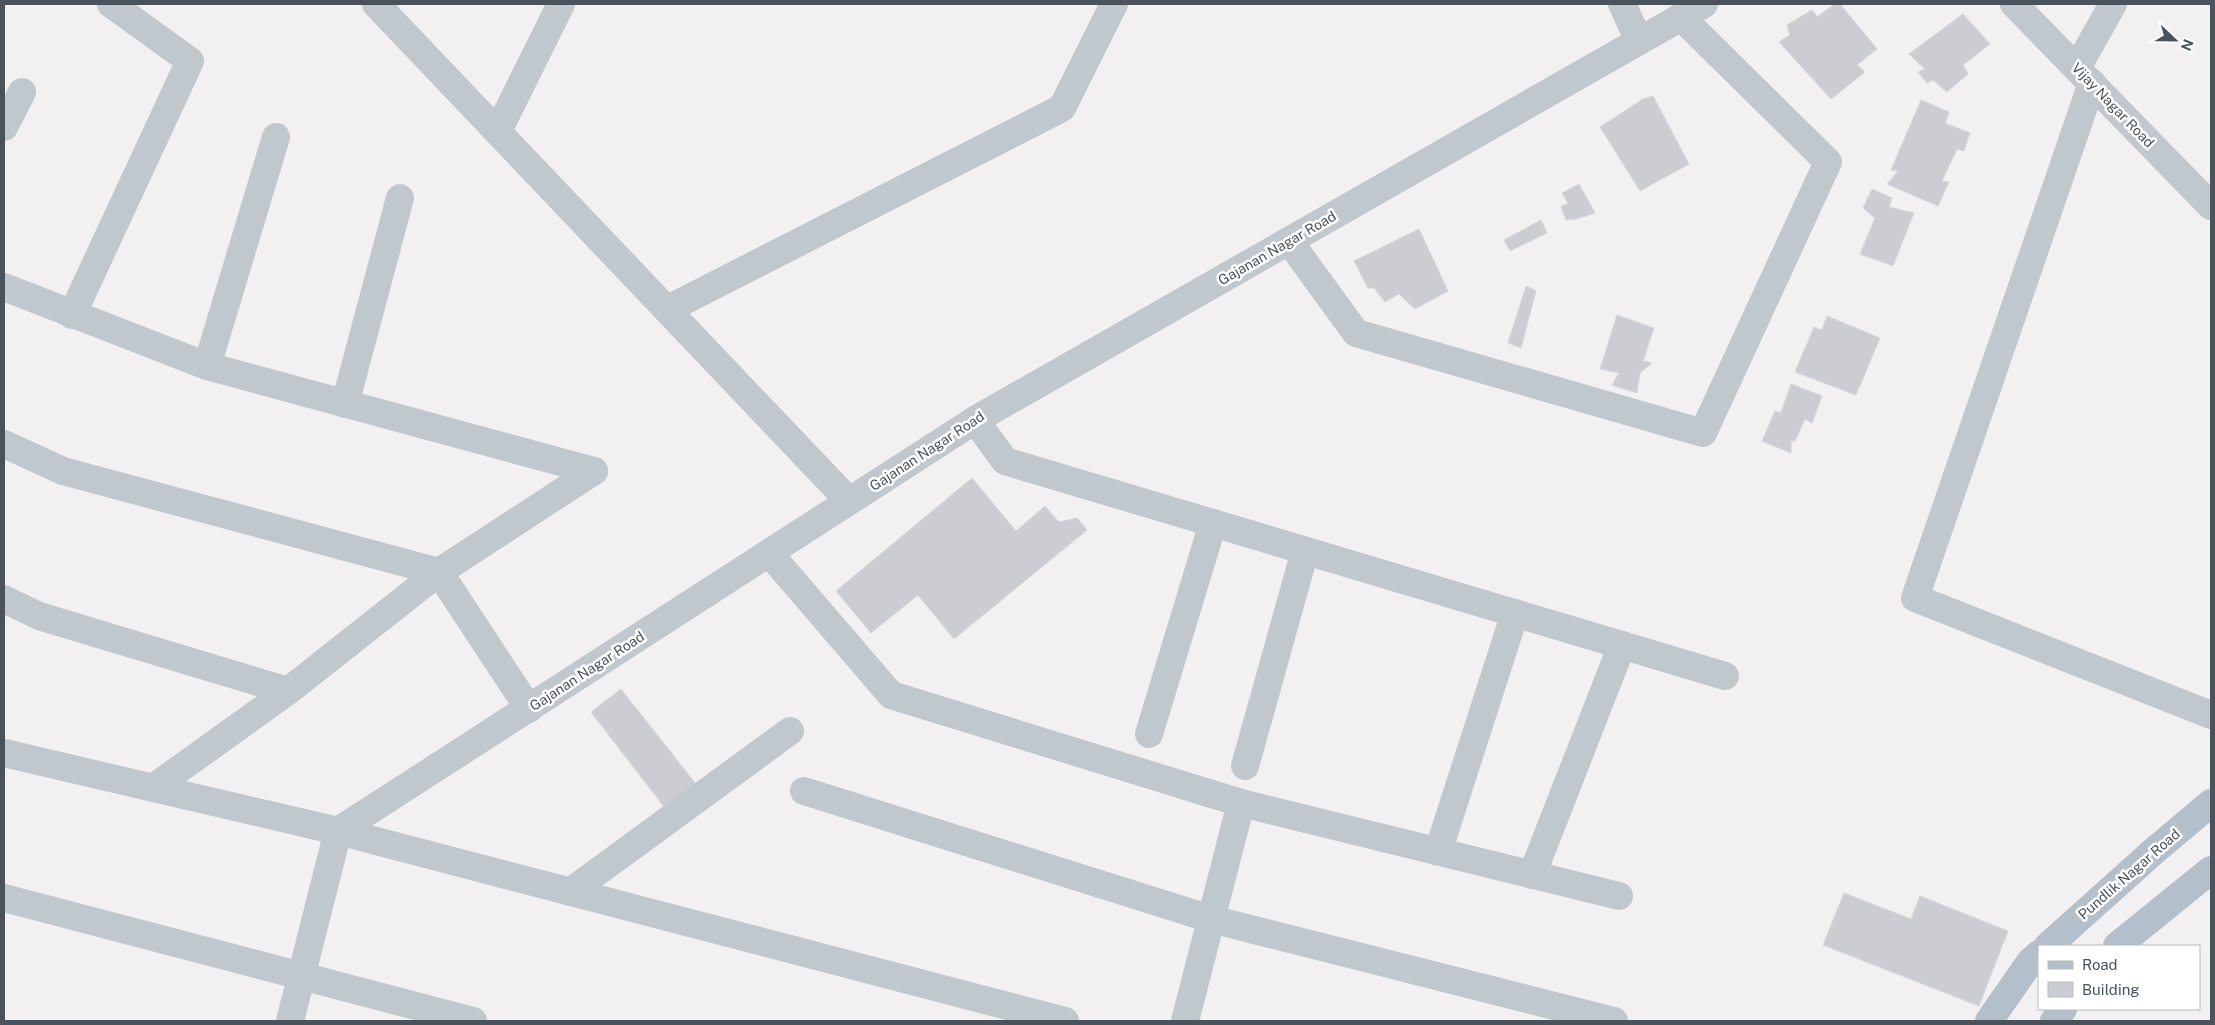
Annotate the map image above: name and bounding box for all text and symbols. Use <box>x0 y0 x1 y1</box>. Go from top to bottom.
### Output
north arrow <box>2150 15 2200 65</box>
text: N <box>2178 37 2197 53</box>
street label: Vijay Nagar Road <box>2069 59 2157 151</box>
street label: Gajanan Nagar Road <box>1215 208 1339 288</box>
street label: Gajanan Nagar Road <box>867 408 987 494</box>
street label: Gajanan Nagar Road <box>527 628 647 714</box>
street label: Pundlik Nagar Road <box>2075 826 2183 922</box>
legend <box>2038 945 2200 1010</box>
text: Road <box>2082 956 2118 973</box>
text: Building <box>2082 981 2140 998</box>

